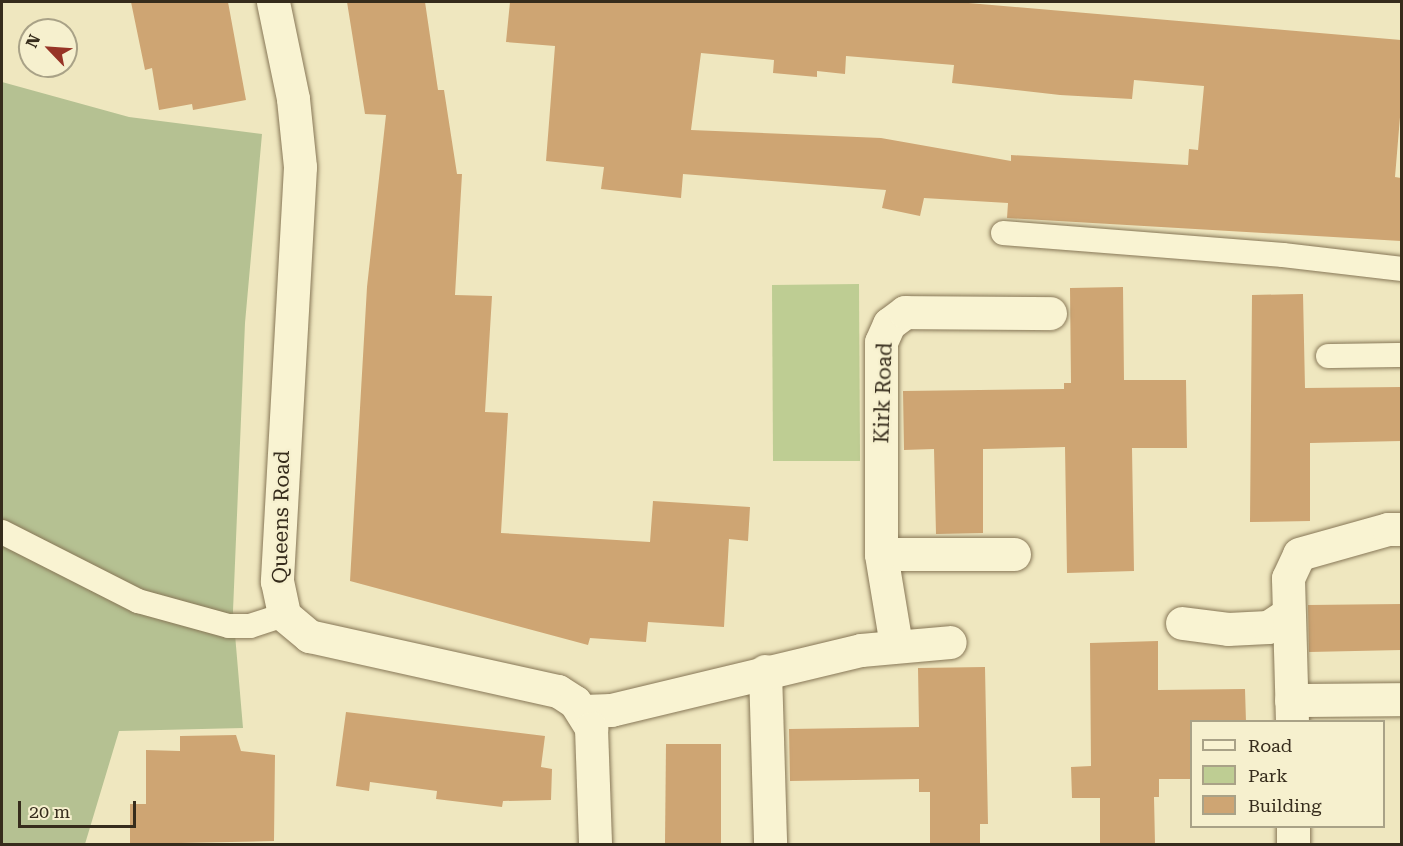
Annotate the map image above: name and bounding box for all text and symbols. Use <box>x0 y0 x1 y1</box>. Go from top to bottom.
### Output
north arrow <box>18 18 78 78</box>
text: N <box>22 31 44 51</box>
street label: Kirk Road <box>869 342 897 444</box>
street label: Queens Road <box>267 450 295 584</box>
legend <box>1190 720 1385 828</box>
text: Road <box>1248 735 1292 756</box>
text: Park <box>1248 765 1288 786</box>
scale bar <box>21 789 140 827</box>
text: Building <box>1248 795 1322 816</box>
text: 20 m <box>29 801 70 822</box>

